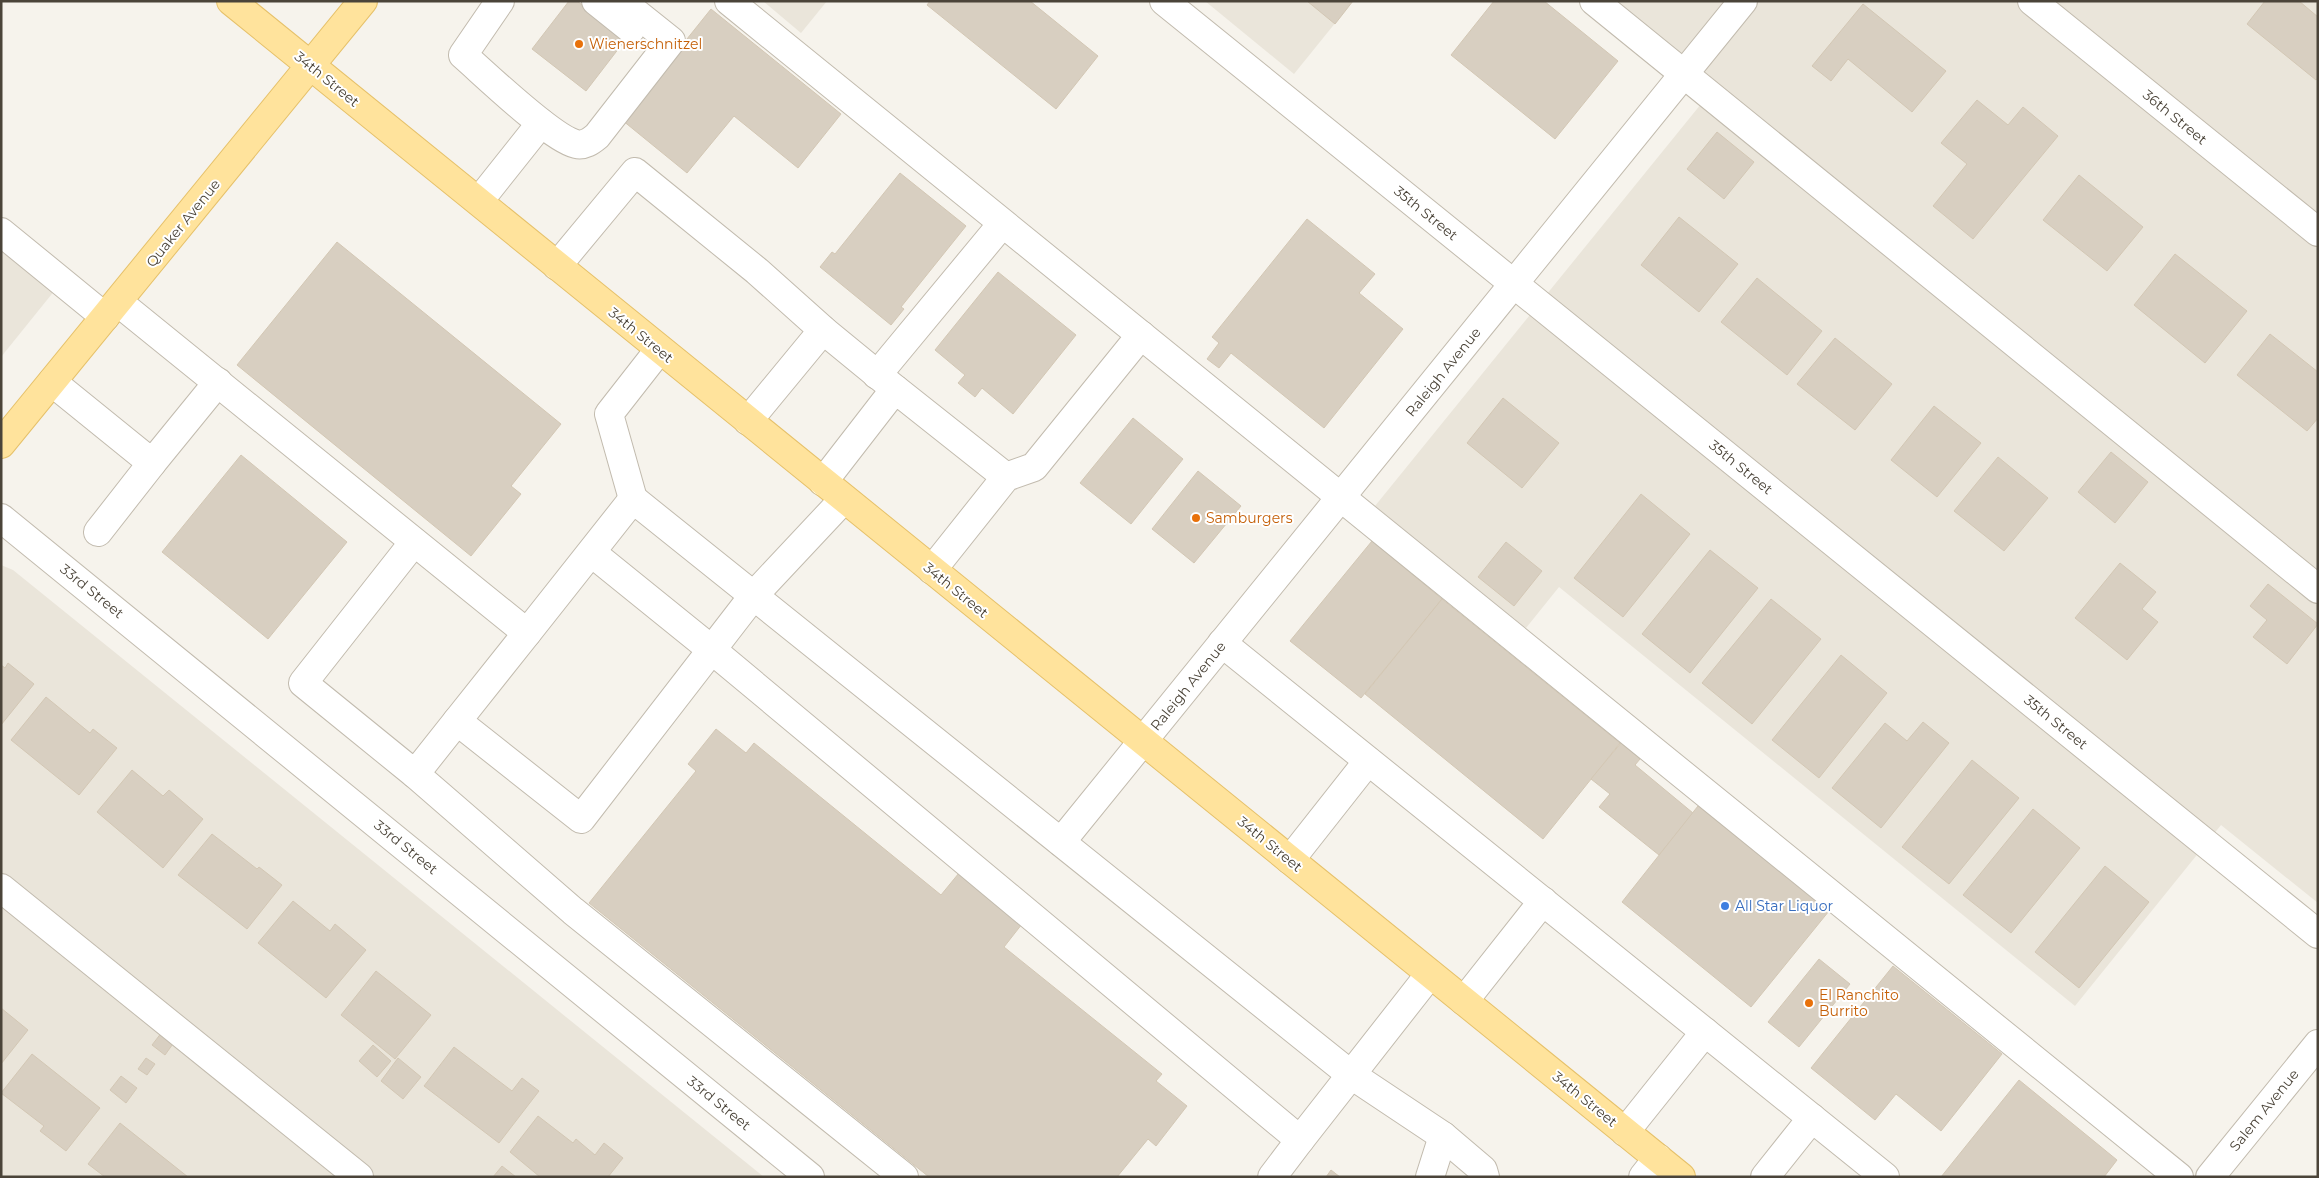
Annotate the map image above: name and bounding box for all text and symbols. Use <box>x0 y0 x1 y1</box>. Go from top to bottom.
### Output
place label: Wienerschnitzel <box>589 35 702 53</box>
marker: Wienerschnitzel <box>573 38 585 50</box>
street label: 34th Street <box>291 47 363 111</box>
street label: 36th Street <box>2139 86 2211 149</box>
street label: Quaker Avenue <box>142 175 224 271</box>
street label: 35th Street <box>1390 182 1462 244</box>
street label: 34th Street <box>605 303 677 367</box>
street label: Raleigh Avenue <box>1401 324 1485 420</box>
street label: 35th Street <box>1705 436 1777 498</box>
place label: Samburgers <box>1206 509 1293 527</box>
marker: Samburgers <box>1190 512 1202 524</box>
street label: 34th Street <box>920 558 992 622</box>
street label: 33rd Street <box>57 560 128 622</box>
street label: Raleigh Avenue <box>1146 638 1230 734</box>
street label: 35th Street <box>2020 691 2092 753</box>
street label: 34th Street <box>1234 812 1306 876</box>
street label: 33rd Street <box>371 816 442 878</box>
place label: All Star Liquor <box>1735 897 1833 915</box>
marker: All Star Liquor <box>1719 900 1731 912</box>
place label: El Ranchito Burrito <box>1819 986 1899 1020</box>
marker: El Ranchito Burrito <box>1803 997 1815 1009</box>
street label: Salem Avenue <box>2225 1065 2303 1155</box>
street label: 34th Street <box>1549 1067 1621 1131</box>
street label: 33rd Street <box>684 1072 755 1134</box>

